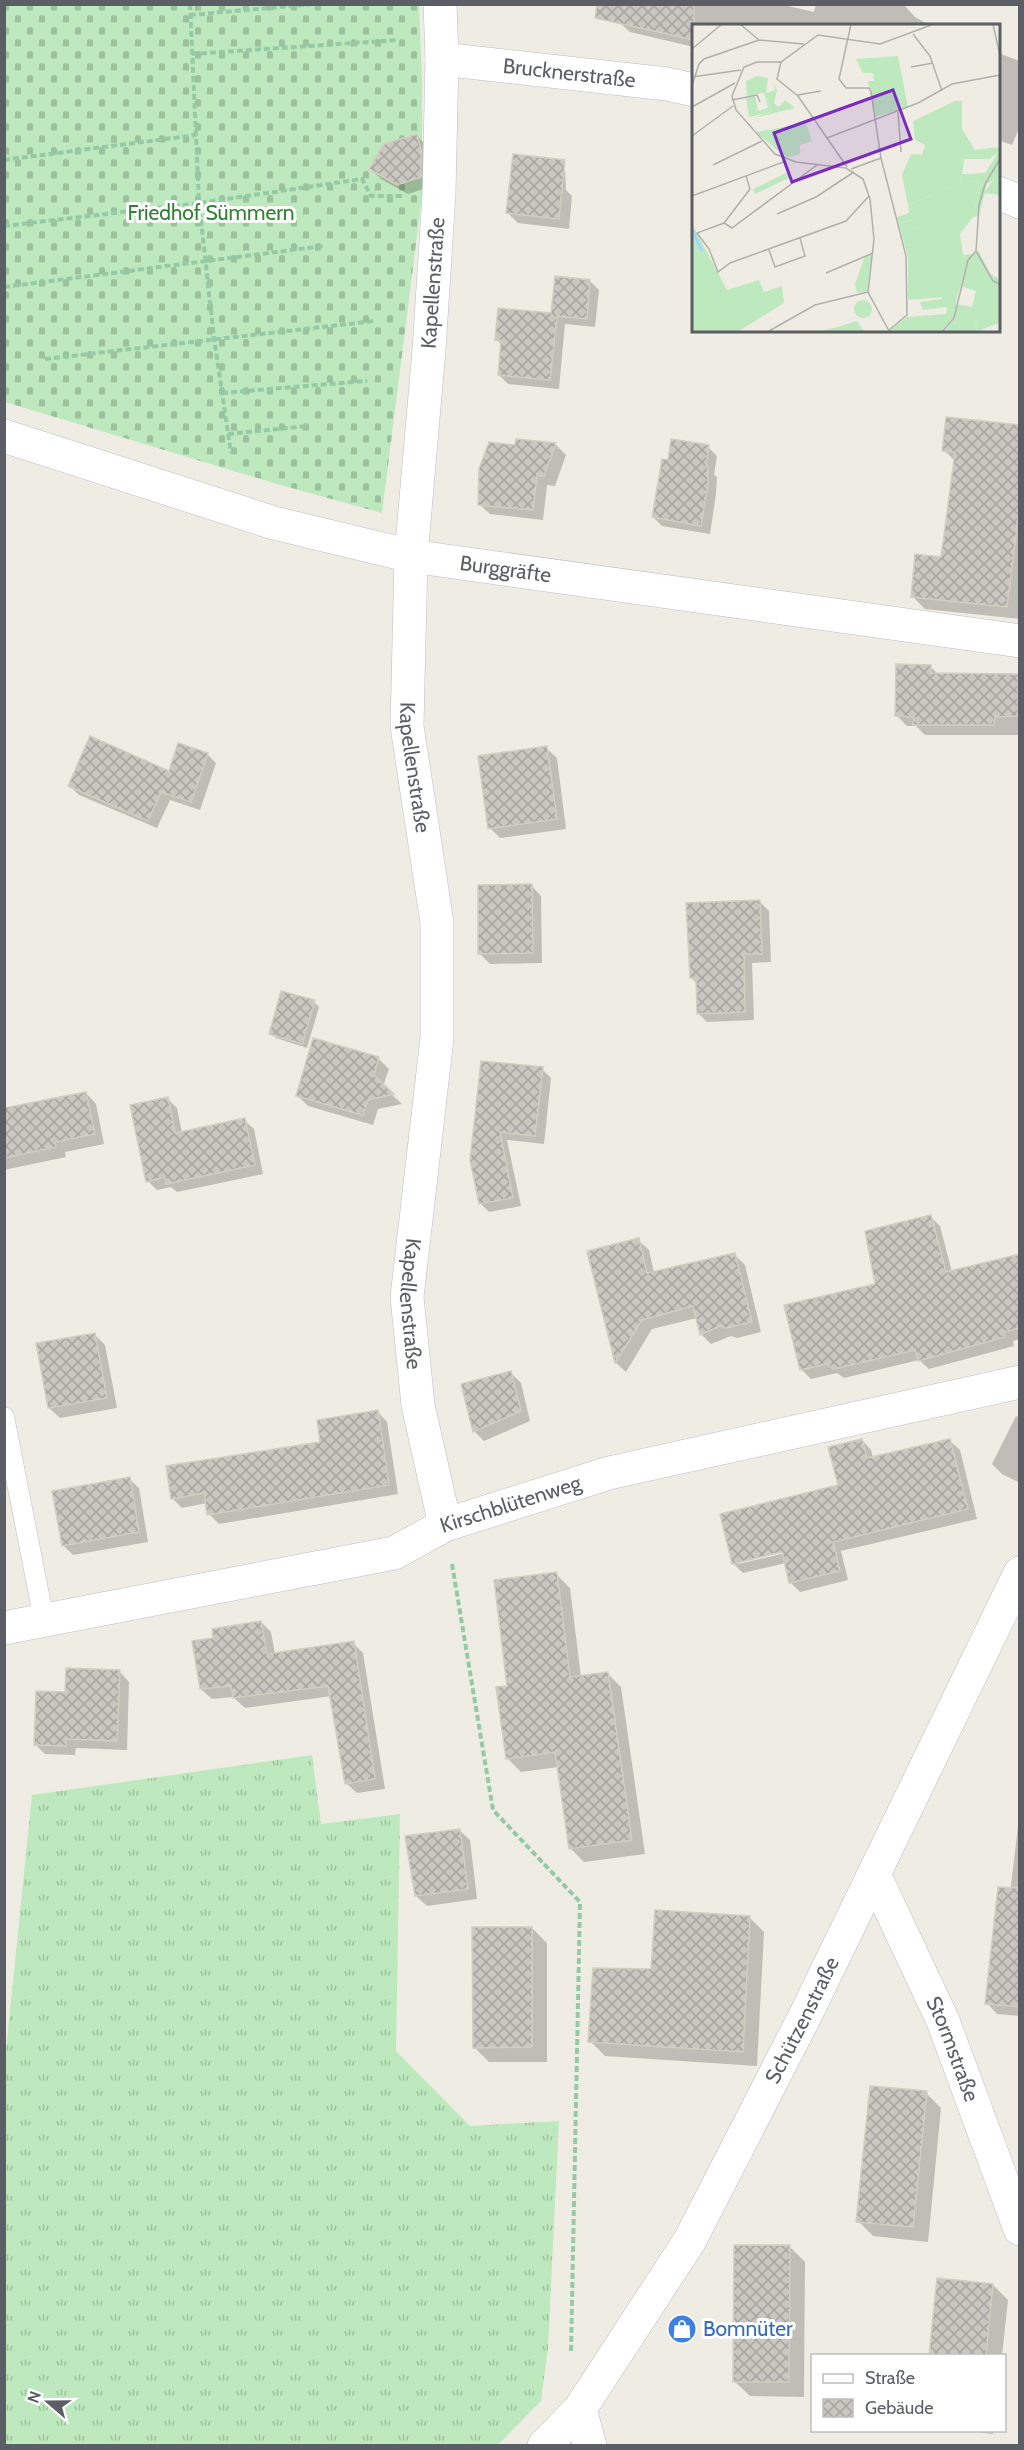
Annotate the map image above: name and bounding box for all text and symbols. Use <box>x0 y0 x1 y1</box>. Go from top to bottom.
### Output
inset map <box>692 24 1000 332</box>
street label: Brucknerstraße <box>502 53 637 92</box>
park label: Friedhof Sümmern <box>127 200 295 225</box>
street label: Kapellenstraße <box>415 216 450 350</box>
street label: Burggräfte <box>458 550 553 587</box>
street label: Kapellenstraße <box>395 702 436 835</box>
street label: Kapellenstraße <box>395 1237 427 1371</box>
street label: Kirschblütenweg <box>437 1470 584 1538</box>
street label: Schützenstraße <box>759 1952 844 2088</box>
street label: Stormstraße <box>921 1992 985 2105</box>
shop icon: Bomnüter <box>666 2313 698 2345</box>
place label: Bomnüter <box>703 2316 793 2341</box>
legend <box>811 2354 1006 2432</box>
text: Straße <box>865 2367 915 2389</box>
north arrow <box>18 2372 78 2432</box>
text: N <box>24 2388 45 2406</box>
text: Gebäude <box>865 2397 934 2419</box>

